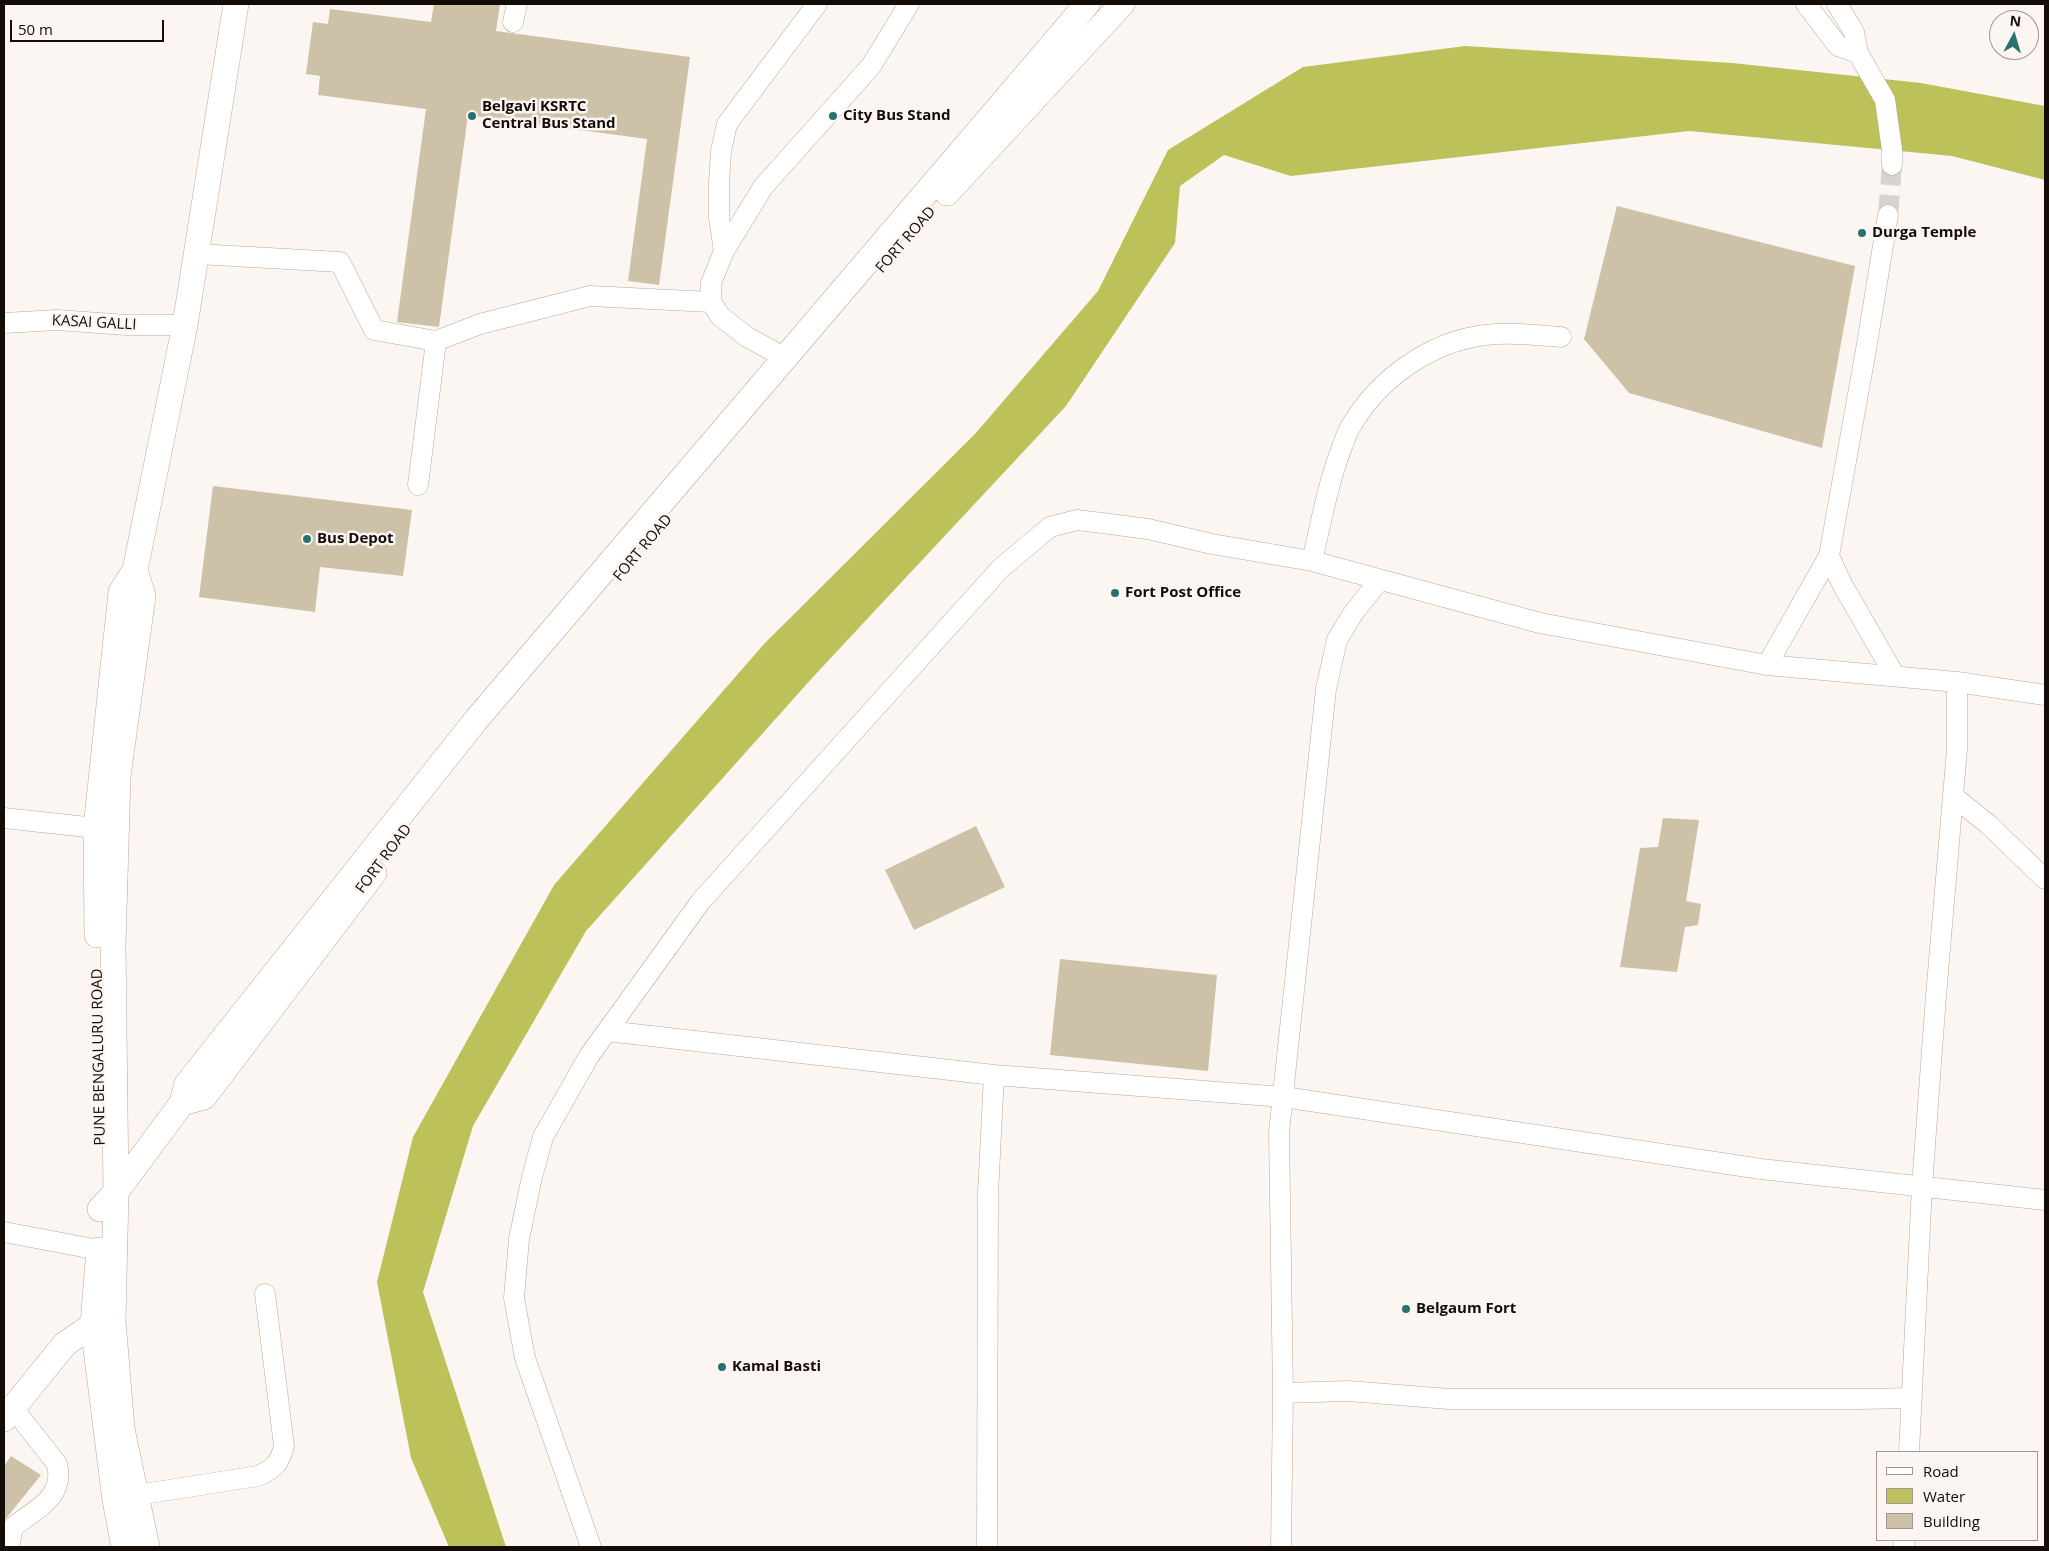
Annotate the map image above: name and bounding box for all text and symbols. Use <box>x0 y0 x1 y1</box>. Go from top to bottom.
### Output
scale bar <box>12 10 166 42</box>
north arrow <box>1989 10 2039 60</box>
text: N <box>2009 11 2022 31</box>
text: 50 m <box>18 19 53 39</box>
place label: Belgavi KSRTC Central Bus Stand <box>482 98 616 133</box>
place label: City Bus Stand <box>843 107 951 125</box>
marker: Belgavi KSRTC Central Bus Stand <box>466 110 478 122</box>
marker: City Bus Stand <box>827 110 839 122</box>
street label: FORT ROAD <box>872 203 940 277</box>
place label: Durga Temple <box>1872 224 1976 242</box>
marker: Durga Temple <box>1856 227 1868 239</box>
street label: KASAI GALLI <box>51 312 137 334</box>
street label: FORT ROAD <box>610 511 676 585</box>
place label: Bus Depot <box>317 530 394 548</box>
marker: Bus Depot <box>301 533 313 545</box>
place label: Fort Post Office <box>1125 584 1241 602</box>
marker: Fort Post Office <box>1109 587 1121 599</box>
street label: FORT ROAD <box>352 821 416 897</box>
street label: PUNE BENGALURU ROAD <box>88 968 110 1146</box>
place label: Belgaum Fort <box>1416 1300 1516 1318</box>
marker: Belgaum Fort <box>1400 1303 1412 1315</box>
place label: Kamal Basti <box>732 1358 821 1376</box>
marker: Kamal Basti <box>716 1361 728 1373</box>
legend <box>1876 1451 2039 1541</box>
text: Road <box>1923 1461 1959 1481</box>
text: Water <box>1923 1486 1965 1506</box>
text: Building <box>1923 1511 1980 1531</box>

